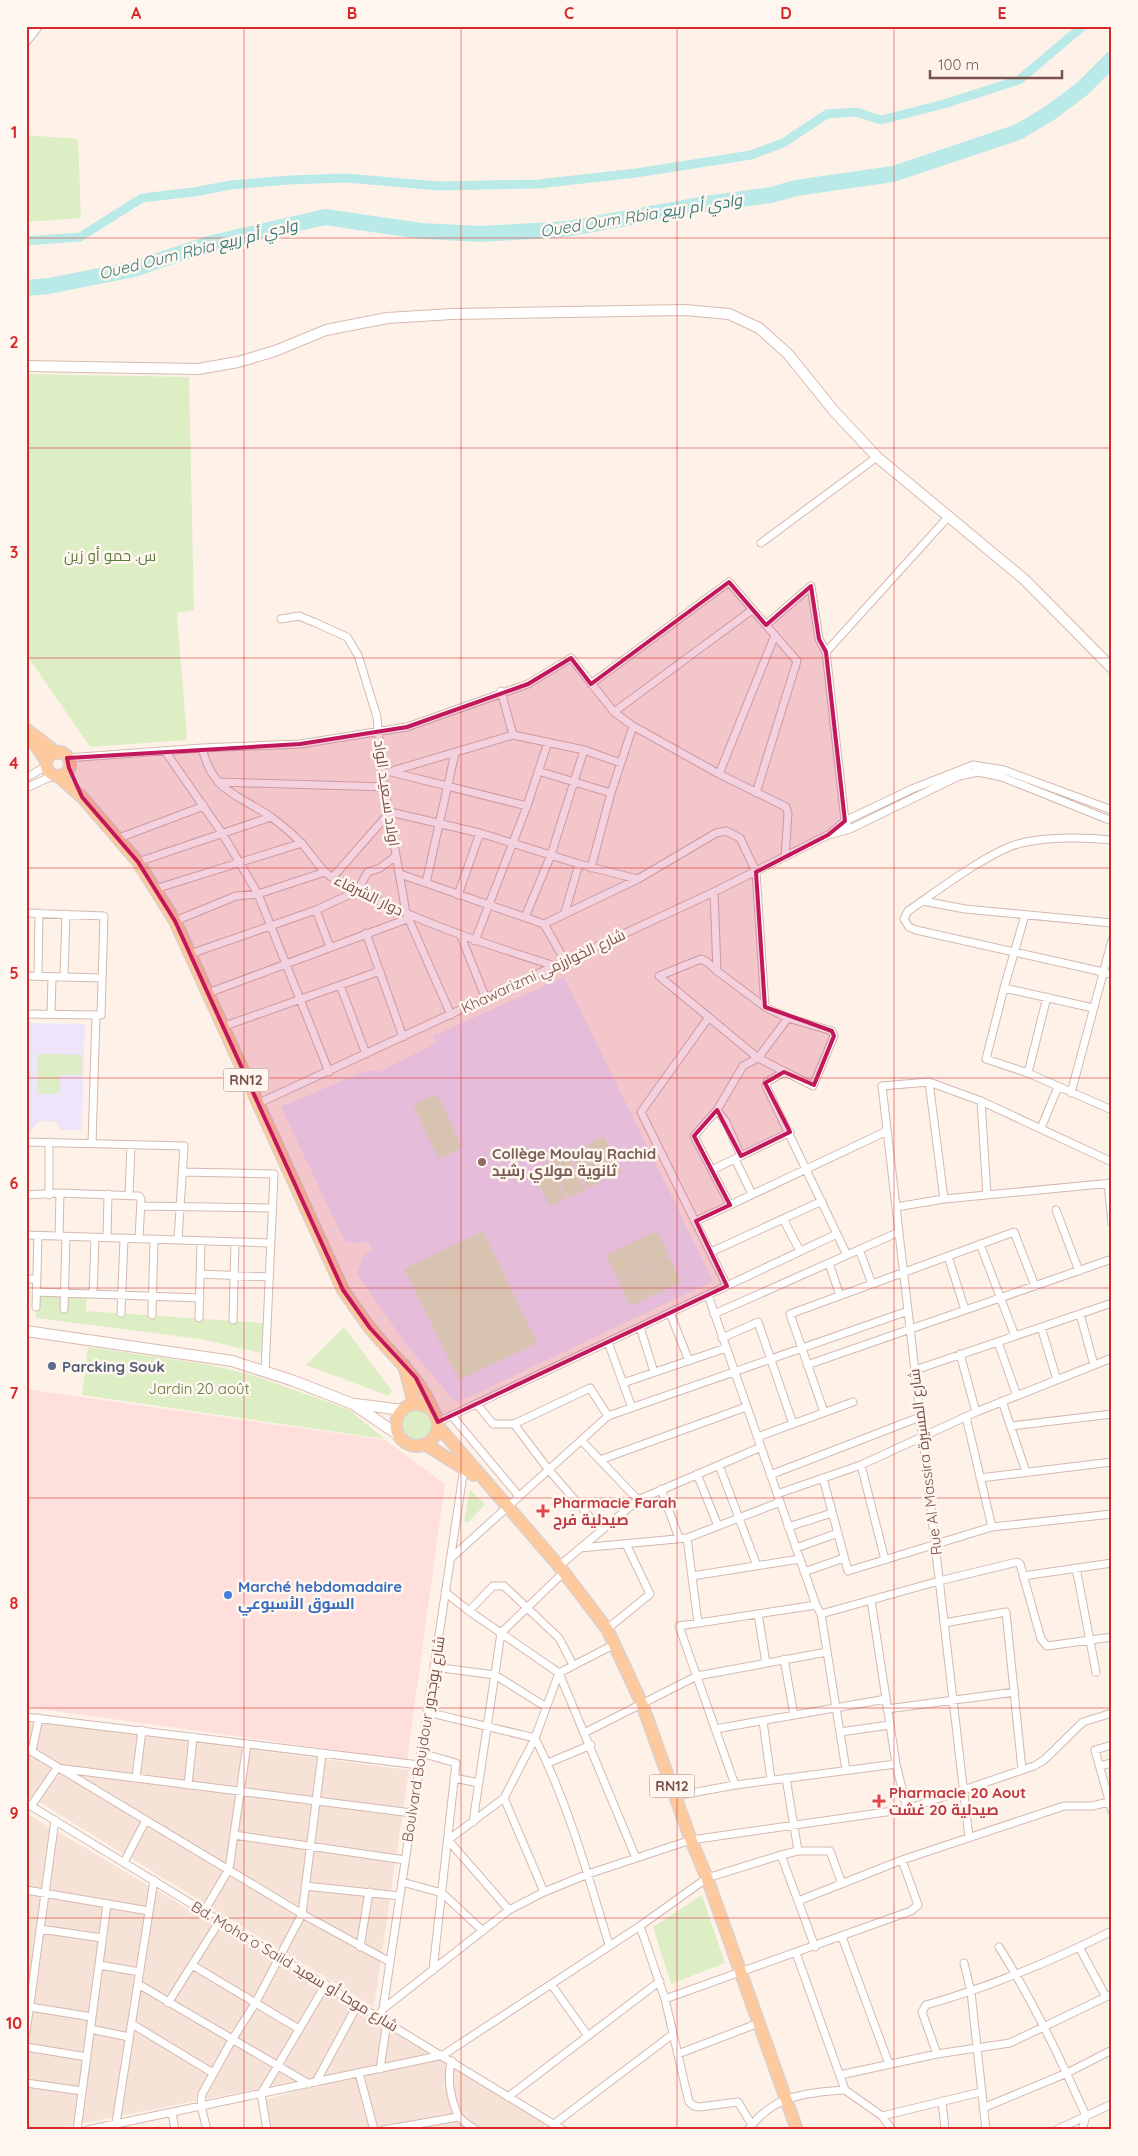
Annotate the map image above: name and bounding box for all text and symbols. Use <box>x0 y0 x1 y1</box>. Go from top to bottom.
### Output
text: A <box>131 3 142 23</box>
text: B <box>347 3 357 23</box>
text: C <box>564 3 574 23</box>
text: D <box>780 3 792 23</box>
text: E <box>997 3 1007 23</box>
scale bar <box>930 48 1063 80</box>
text: 100 m <box>938 55 979 74</box>
text: 1 <box>11 122 17 142</box>
water label: Oued Oum Rbia وادي أم ربيع <box>539 189 745 244</box>
water label: Oued Oum Rbia وادي أم ربيع <box>97 214 301 286</box>
text: 2 <box>9 332 19 352</box>
text: 3 <box>10 542 18 562</box>
park label: س. حمو أو زين <box>64 546 156 566</box>
street label: اولاد سـعيـد الواد <box>370 739 404 847</box>
text: 4 <box>9 753 19 773</box>
street label: دوار الشرفاء <box>331 870 407 920</box>
street label: Khawarizmi شارع الخوارزمي <box>458 925 629 1020</box>
text: 5 <box>9 963 19 983</box>
road number: RN12 <box>224 1068 268 1092</box>
place label: Collège Moulay Rachid ثانوية مولاي رشيد <box>492 1144 656 1183</box>
marker: Collège Moulay Rachid ثانوية مولاي رشيد <box>476 1156 488 1168</box>
text: 6 <box>10 1173 19 1193</box>
place label: Parcking Souk <box>62 1357 165 1376</box>
marker: Parcking Souk <box>46 1360 58 1372</box>
street label: Rue Al Massira شارع المسيرة <box>904 1367 948 1556</box>
park label: Jardin 20 août <box>148 1379 250 1398</box>
text: 7 <box>10 1383 19 1403</box>
place label: Pharmacie Farah صيدلية فرح <box>553 1493 677 1530</box>
marker: Pharmacie Farah صيدلية فرح <box>537 1505 549 1517</box>
place label: Marché hebdomadaire السوق الأسبوعي <box>238 1577 402 1616</box>
marker: Marché hebdomadaire السوق الأسبوعي <box>222 1589 234 1601</box>
text: 8 <box>10 1593 19 1613</box>
street label: Boulvard Boujdour شارع بوجدور <box>397 1635 451 1844</box>
road number: RN12 <box>650 1774 694 1798</box>
place label: Pharmacie 20 Aout صيدلية 20 غشت <box>889 1783 1026 1819</box>
marker: Pharmacie 20 Aout صيدلية 20 غشت <box>873 1795 885 1807</box>
text: 9 <box>9 1803 19 1823</box>
street label: Bd. Moha o Saiid شارع موحا أو سعيد <box>187 1897 402 2037</box>
text: 10 <box>6 2013 22 2033</box>

